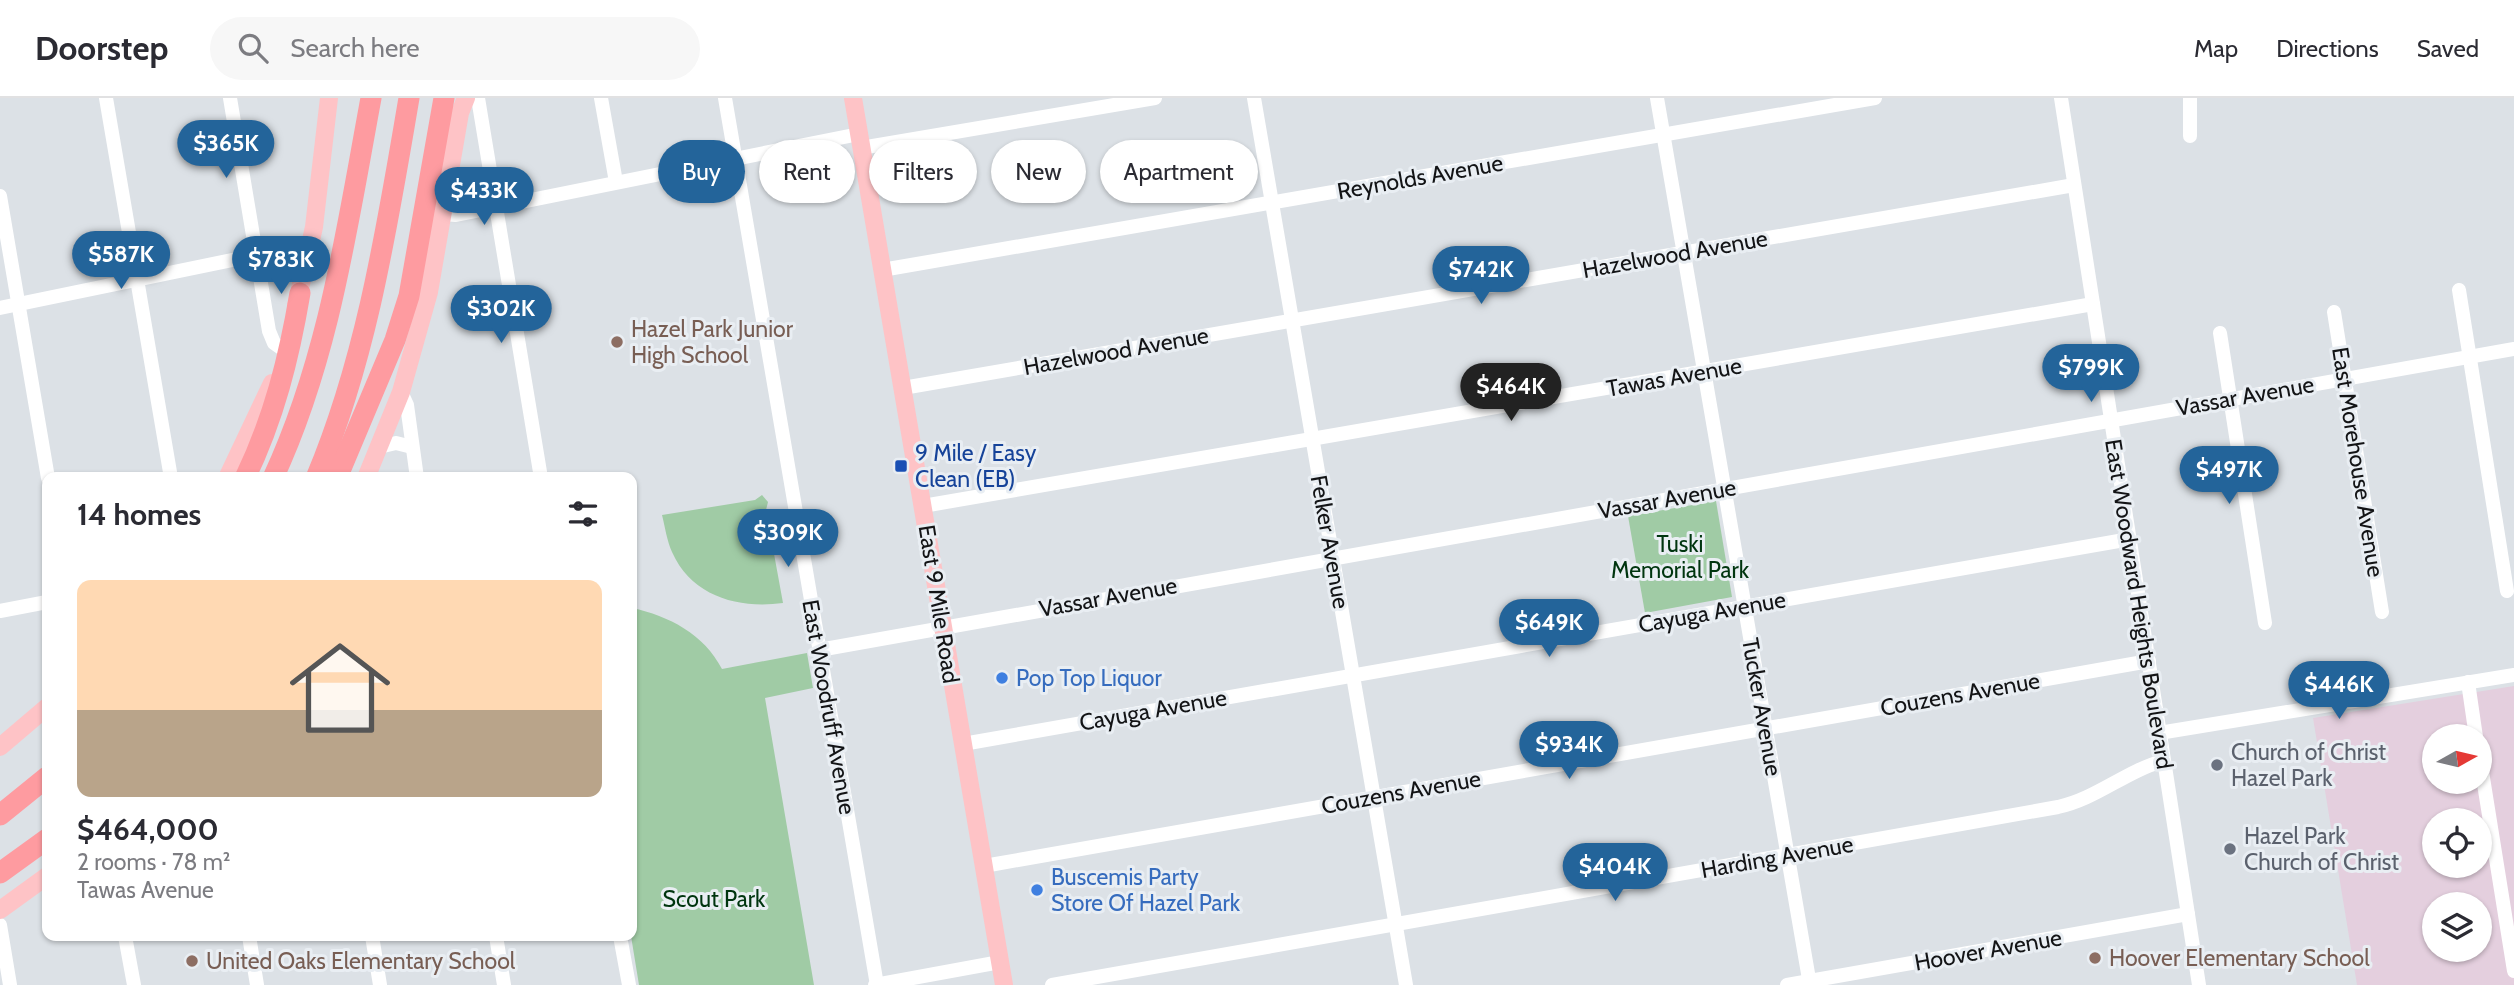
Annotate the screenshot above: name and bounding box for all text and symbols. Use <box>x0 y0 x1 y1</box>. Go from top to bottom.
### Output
search box <box>210 17 700 80</box>
text: Doorstep <box>35 28 168 68</box>
icon: search <box>234 29 272 67</box>
text: Search here <box>290 32 419 64</box>
text: Map <box>2194 34 2238 63</box>
text: Directions <box>2276 34 2379 63</box>
text: Saved <box>2417 34 2479 63</box>
pin: $365K <box>177 120 275 180</box>
text: $365K <box>193 129 259 157</box>
chip: Buy <box>658 140 745 203</box>
chip: Rent <box>759 140 855 203</box>
chip: Filters <box>869 140 977 203</box>
chip: New <box>991 140 1086 203</box>
chip: Apartment <box>1100 140 1258 203</box>
street label: Reynolds Avenue <box>1335 149 1505 205</box>
pin: $433K <box>435 167 533 227</box>
text: $433K <box>451 176 517 204</box>
street label: Hazelwood Avenue <box>1580 224 1770 284</box>
pin: $587K <box>72 232 170 291</box>
pin: $783K <box>232 236 330 296</box>
text: $587K <box>88 240 154 268</box>
text: $783K <box>248 245 314 273</box>
pin: $742K <box>1432 246 1530 306</box>
text: $742K <box>1448 255 1514 283</box>
pin: $302K <box>452 286 550 345</box>
text: $302K <box>467 294 535 322</box>
place label: Hazel Park Junior High School <box>631 315 794 369</box>
street label: Hazelwood Avenue <box>1021 321 1211 381</box>
marker: Hazel Park Junior High School <box>609 334 625 350</box>
pin: $799K <box>2042 344 2140 404</box>
street label: East Morehouse Avenue <box>2326 345 2390 579</box>
street label: Tawas Avenue <box>1604 351 1744 403</box>
text: $799K <box>2058 353 2124 381</box>
pin: $464K <box>1462 364 1560 423</box>
street label: Vassar Avenue <box>2174 370 2316 422</box>
text: $464K <box>1476 372 1546 400</box>
street label: East Woodward Heights Boulevard <box>2099 437 2179 771</box>
place label: 9 Mile / Easy Clean (EB) <box>915 439 1037 493</box>
pin: $497K <box>2180 446 2278 506</box>
text: $497K <box>2196 455 2262 483</box>
marker: 9 Mile / Easy Clean (EB) <box>893 458 909 474</box>
street label: Felker Avenue <box>1304 473 1356 611</box>
street label: Vassar Avenue <box>1596 473 1738 525</box>
icon: filters <box>564 495 602 533</box>
text: 14 homes <box>77 496 201 533</box>
pin: $309K <box>739 510 837 569</box>
text: $309K <box>753 518 823 546</box>
street label: East 9 Mile Road <box>913 523 965 685</box>
park label: Tuski Memorial Park <box>1611 530 1750 584</box>
street label: Vassar Avenue <box>1037 571 1179 623</box>
street label: Cayuga Avenue <box>1636 585 1788 639</box>
street label: East Woodruff Avenue <box>796 597 862 817</box>
pin: $649K <box>1500 600 1598 659</box>
text: $649K <box>1515 608 1583 636</box>
icon: home <box>277 625 403 751</box>
street label: Tucker Avenue <box>1736 636 1788 778</box>
pin: $446K <box>2290 662 2388 721</box>
place label: Pop Top Liquor <box>1016 664 1162 692</box>
street label: Couzens Avenue <box>1878 666 2042 722</box>
marker: Pop Top Liquor <box>994 670 1010 686</box>
text: $446K <box>2304 670 2374 698</box>
street label: Cayuga Avenue <box>1077 683 1229 737</box>
pin: $934K <box>1520 722 1618 781</box>
north arrow <box>2422 724 2492 794</box>
map controls <box>2422 724 2492 962</box>
text: $934K <box>1535 730 1603 758</box>
place label: Church of Christ Hazel Park <box>2231 738 2386 792</box>
marker: Church of Christ Hazel Park <box>2209 757 2225 773</box>
street label: Couzens Avenue <box>1319 764 1483 820</box>
button: locate <box>2422 808 2492 878</box>
text: $464,000 <box>77 811 219 848</box>
place label: Hazel Park Church of Christ <box>2244 822 2399 876</box>
street label: Harding Avenue <box>1699 830 1856 884</box>
marker: Hazel Park Church of Christ <box>2222 841 2238 857</box>
pin: $404K <box>1566 844 1664 903</box>
text: 2 rooms · 78 m² <box>77 848 231 876</box>
text: $404K <box>1579 852 1651 880</box>
place label: Buscemis Party Store Of Hazel Park <box>1051 863 1241 917</box>
text: Tawas Avenue <box>77 876 214 904</box>
marker: Buscemis Party Store Of Hazel Park <box>1029 882 1045 898</box>
park label: Scout Park <box>663 885 766 913</box>
button: layers <box>2422 892 2492 962</box>
street label: Hoover Avenue <box>1912 923 2064 977</box>
place label: Hoover Elementary School <box>2109 944 2370 972</box>
place label: United Oaks Elementary School <box>206 947 516 975</box>
marker: Hoover Elementary School <box>2087 950 2103 966</box>
marker: United Oaks Elementary School <box>184 953 200 969</box>

